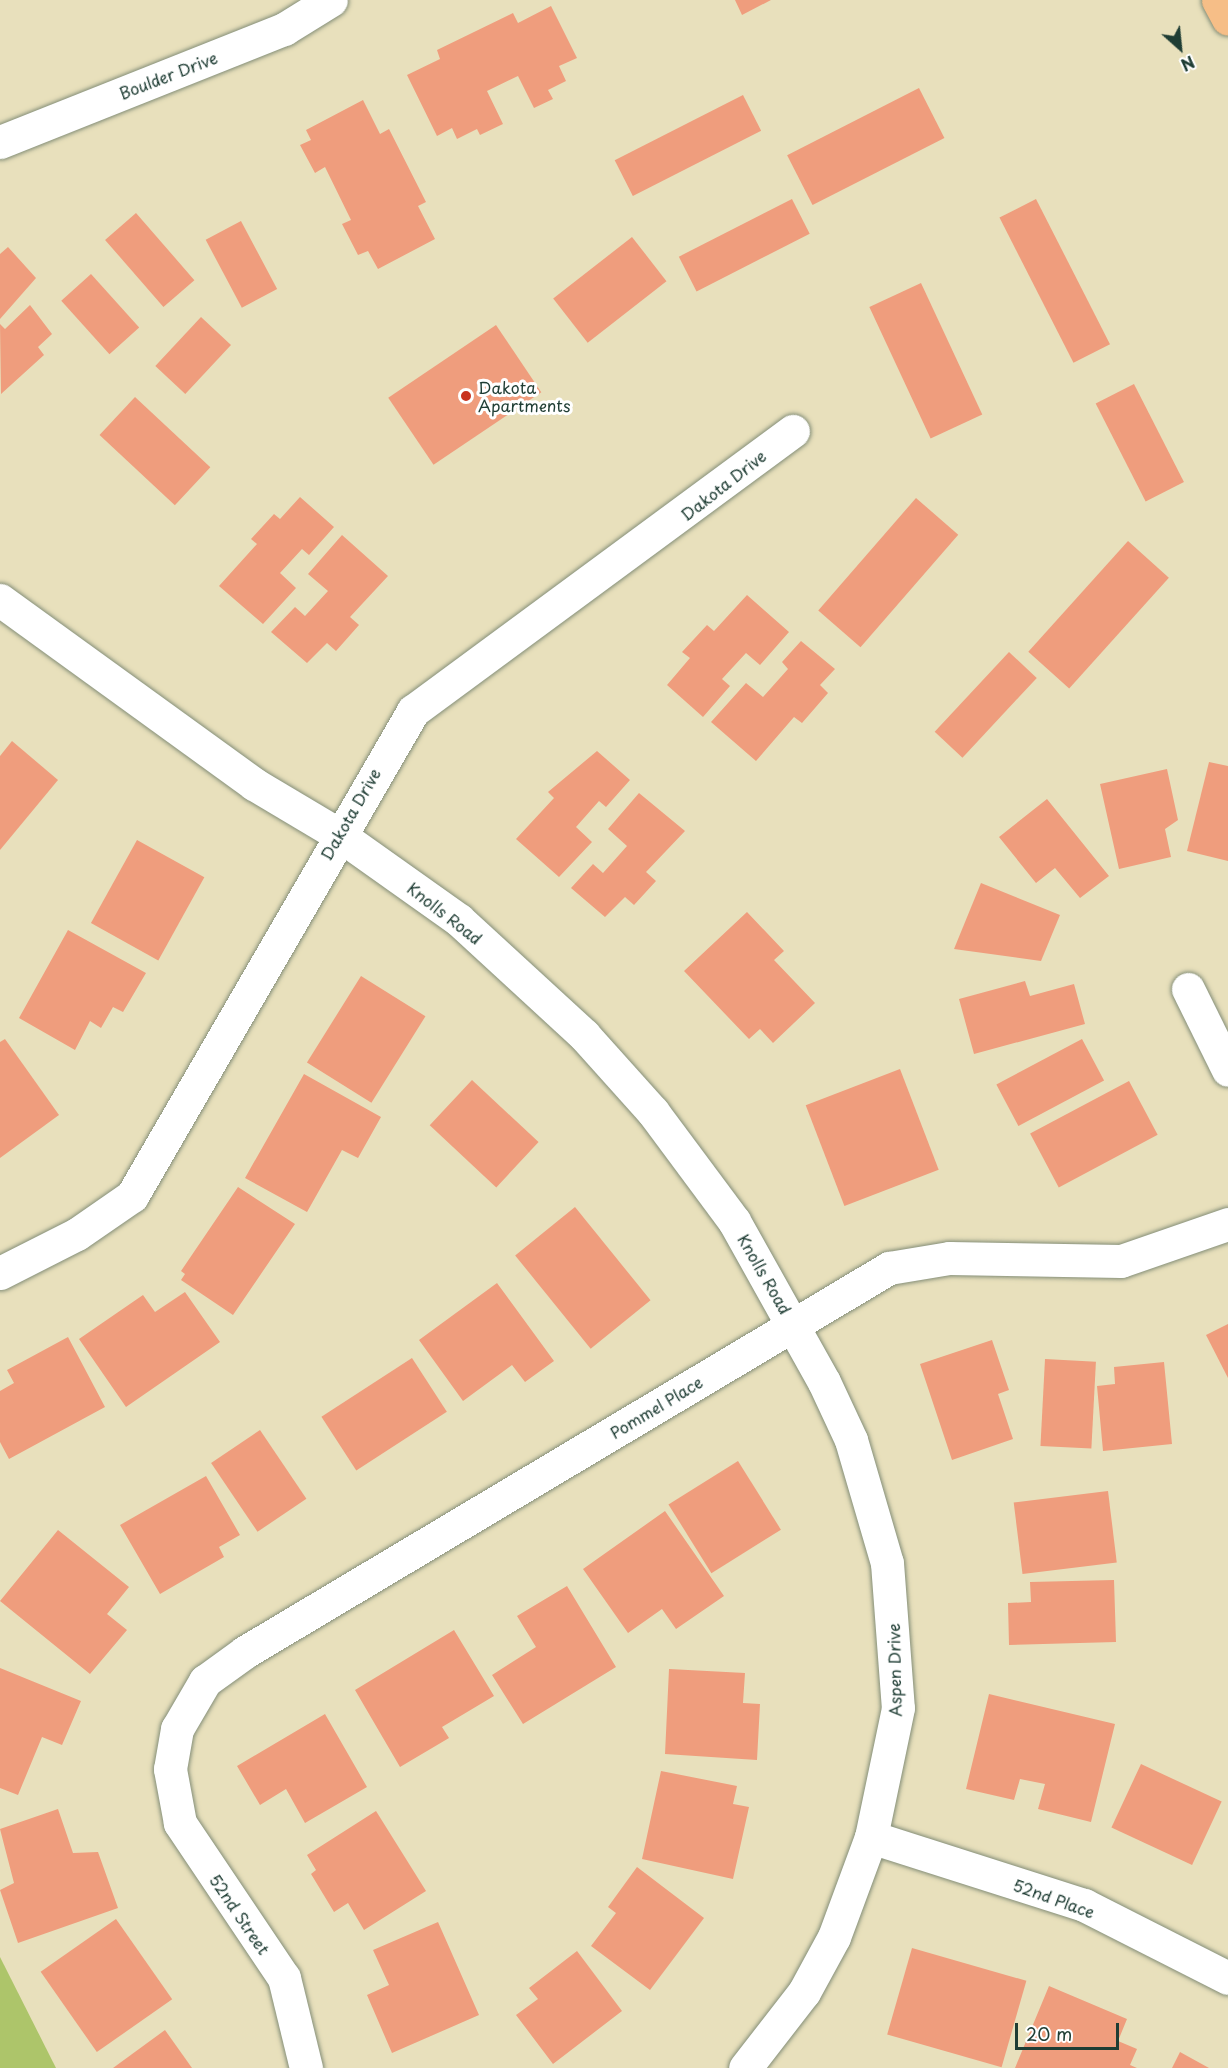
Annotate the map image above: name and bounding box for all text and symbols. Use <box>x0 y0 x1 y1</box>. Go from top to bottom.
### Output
north arrow <box>1150 18 1210 78</box>
street label: Boulder Drive <box>116 47 220 103</box>
text: N <box>1177 50 1199 78</box>
place label: Dakota Apartments <box>478 377 570 415</box>
marker: Dakota Apartments <box>459 389 473 403</box>
street label: Dakota Drive <box>676 445 770 525</box>
street label: Dakota Drive <box>316 764 384 864</box>
street label: Knolls Road <box>404 878 486 948</box>
street label: Knolls Road <box>734 1231 796 1317</box>
street label: Pommel Place <box>606 1371 706 1443</box>
street label: Aspen Drive <box>884 1623 904 1717</box>
street label: 52nd Street <box>206 1870 274 1958</box>
street label: 52nd Place <box>1010 1874 1098 1922</box>
scale bar <box>1018 2011 1122 2049</box>
text: 20 m <box>1026 2020 1072 2047</box>

